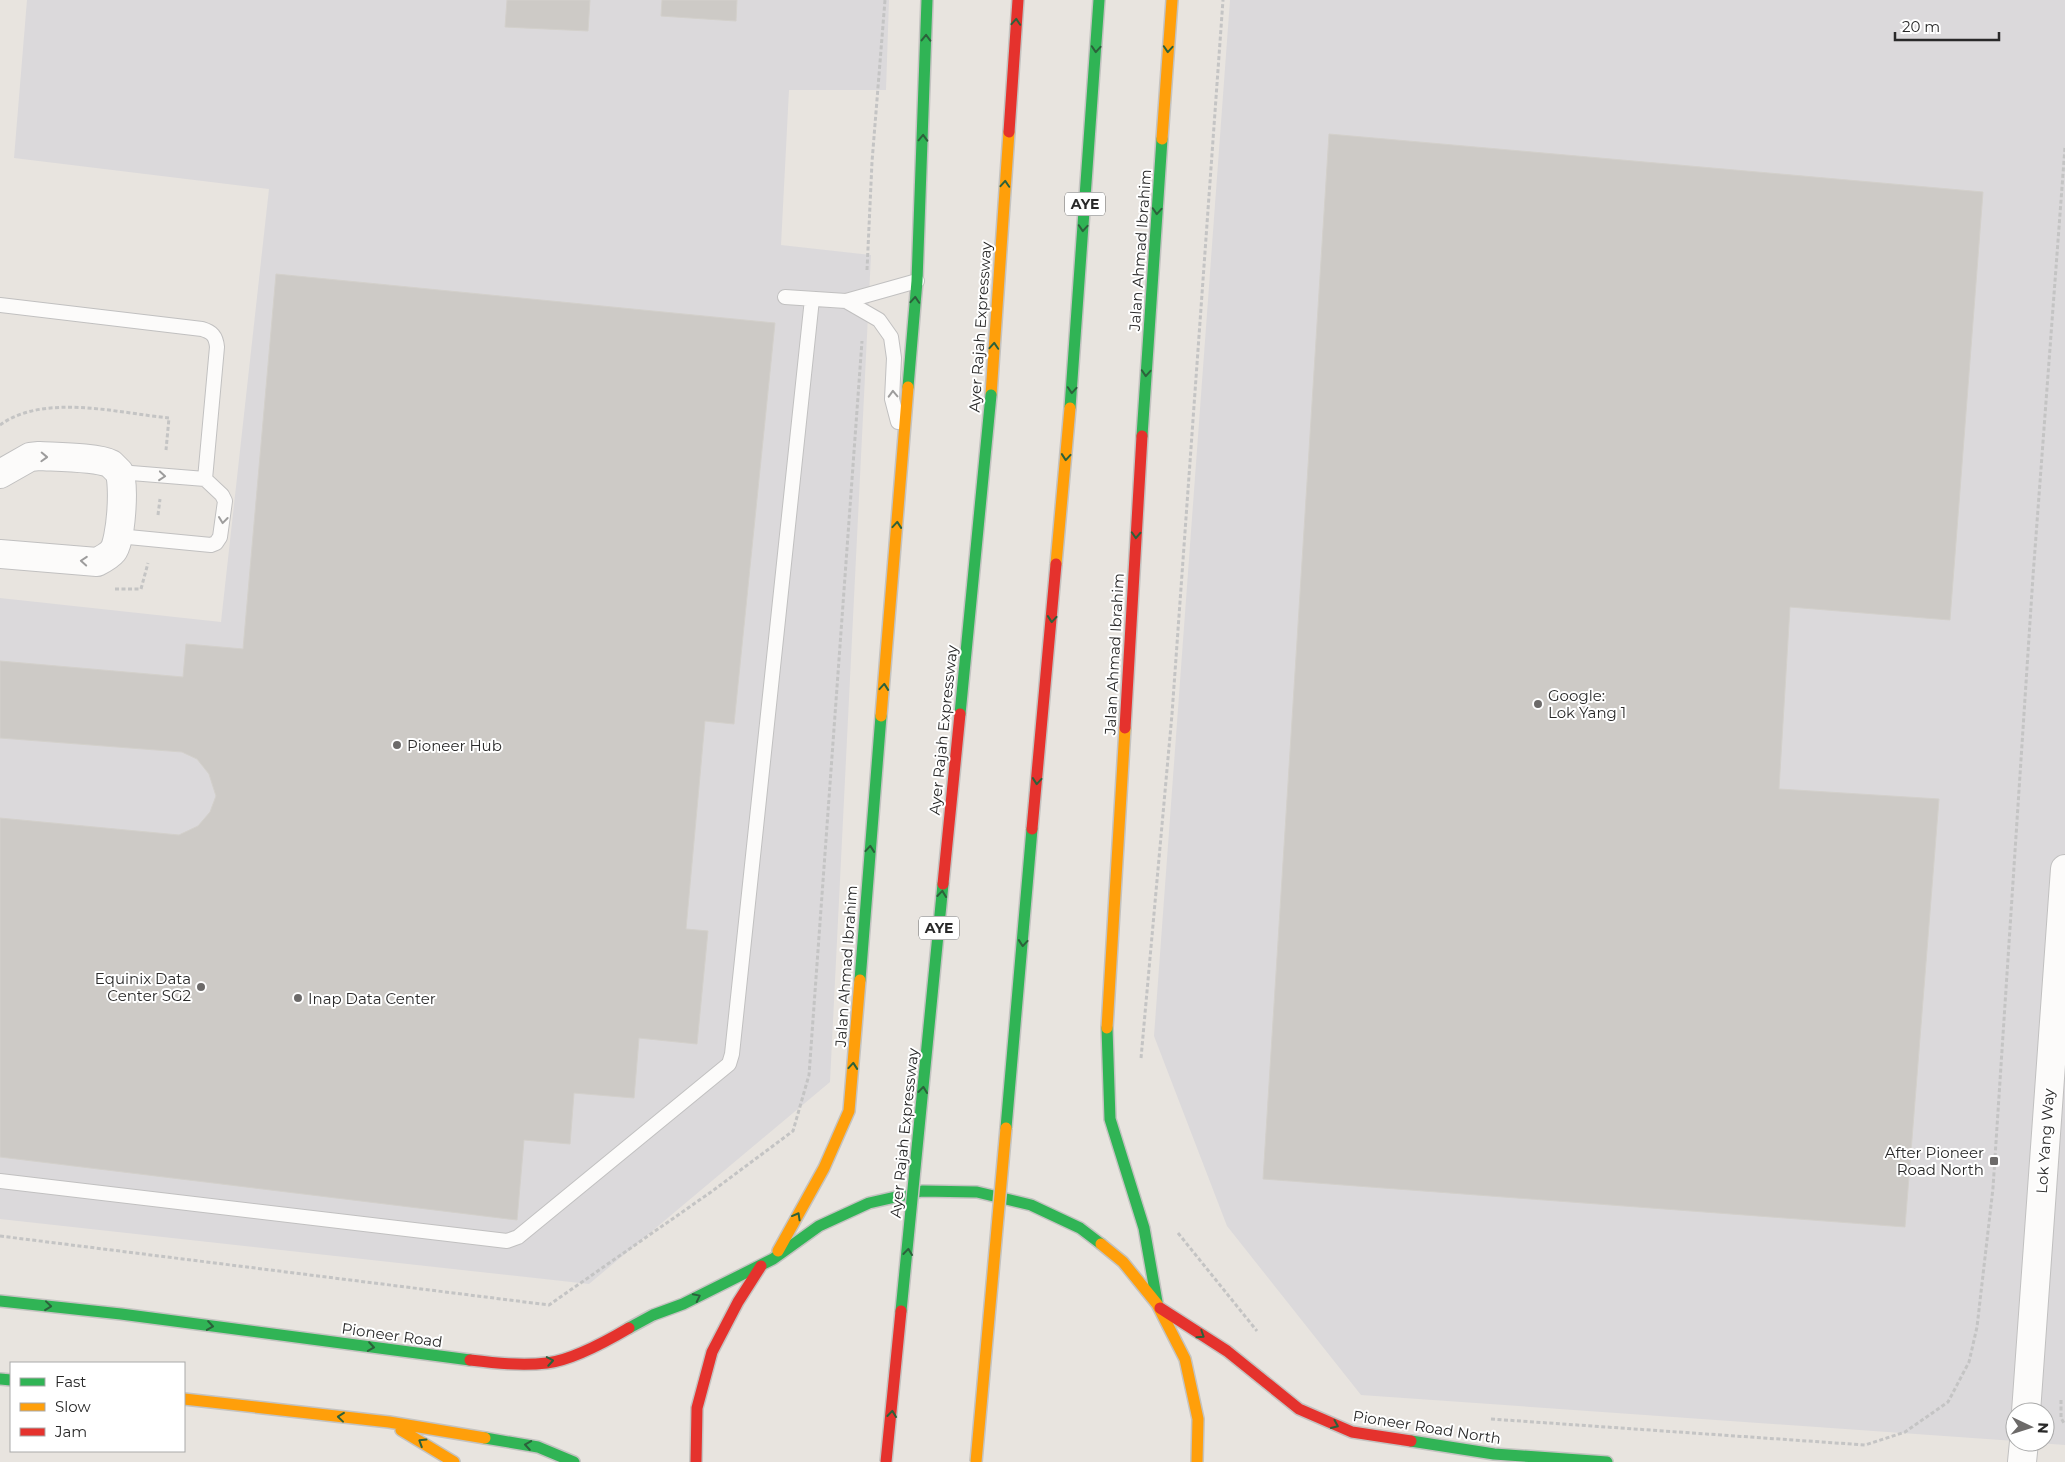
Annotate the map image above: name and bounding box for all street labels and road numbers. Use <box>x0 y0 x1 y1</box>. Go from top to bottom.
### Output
street label: Jalan Ahmad Ibrahim <box>1125 168 1155 333</box>
road number: AYE <box>1065 192 1105 215</box>
street label: Ayer Rajah Expressway <box>965 240 995 413</box>
street label: Jalan Ahmad Ibrahim <box>1100 573 1128 736</box>
street label: Ayer Rajah Expressway <box>925 643 961 816</box>
street label: Jalan Ahmad Ibrahim <box>831 884 861 1049</box>
road number: AYE <box>919 916 959 940</box>
street label: Ayer Rajah Expressway <box>886 1046 922 1219</box>
street label: Lok Yang Way <box>2032 1087 2058 1194</box>
street label: Pioneer Road <box>340 1319 444 1351</box>
street label: Pioneer Road North <box>1352 1406 1502 1448</box>

